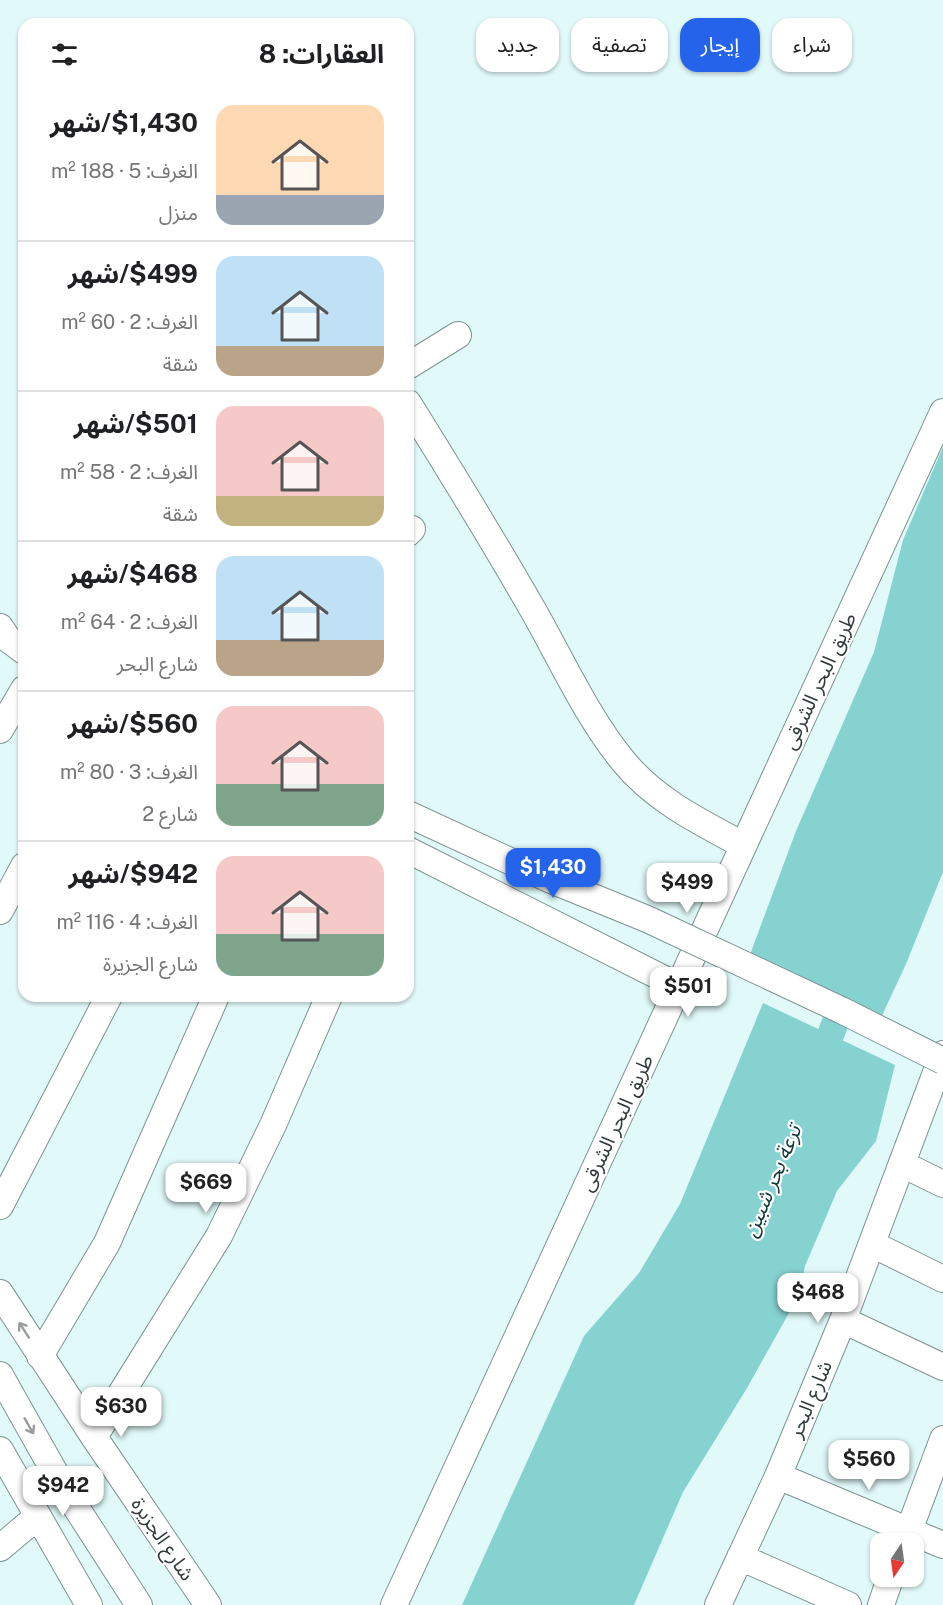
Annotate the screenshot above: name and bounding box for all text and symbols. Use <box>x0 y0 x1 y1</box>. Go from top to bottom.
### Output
chip: جديد <box>476 18 559 72</box>
chip: تصفية <box>571 18 668 72</box>
chip: إيجار <box>680 18 760 72</box>
chip: شراء <box>772 18 852 72</box>
icon: filters <box>48 38 81 71</box>
text: العقارات: 8 <box>259 38 384 69</box>
text: $1,430/شهر <box>50 107 198 138</box>
icon: home <box>264 129 336 201</box>
text: الغرف: 5 · 188 m² <box>51 159 198 183</box>
text: منزل <box>159 201 198 225</box>
text: $499/شهر <box>68 258 198 289</box>
icon: home <box>264 280 336 352</box>
text: الغرف: 2 · 60 m² <box>61 310 198 334</box>
text: شقة <box>163 352 198 376</box>
text: $501/شهر <box>74 408 198 439</box>
icon: home <box>264 430 336 502</box>
text: الغرف: 2 · 58 m² <box>60 460 198 484</box>
text: شقة <box>163 502 198 526</box>
text: $468/شهر <box>68 558 198 589</box>
icon: home <box>264 580 336 652</box>
street label: طريق البحر الشرقى <box>777 609 862 754</box>
text: الغرف: 2 · 64 m² <box>61 610 198 634</box>
text: شارع البحر <box>117 652 198 676</box>
text: $560/شهر <box>68 708 198 739</box>
icon: home <box>264 730 336 802</box>
text: الغرف: 3 · 80 m² <box>60 760 198 784</box>
text: شارع 2 <box>142 802 198 826</box>
pin: $1,430 <box>504 848 602 899</box>
text: $1,430 <box>520 855 586 879</box>
text: $942/شهر <box>69 858 198 889</box>
pin: $499 <box>651 863 723 914</box>
text: $499 <box>660 870 714 894</box>
icon: home <box>264 880 336 952</box>
text: الغرف: 4 · 116 m² <box>56 910 198 934</box>
text: شارع الجزيرة <box>103 952 198 976</box>
pin: $501 <box>652 967 724 1018</box>
text: $501 <box>664 974 712 998</box>
street label: طريق البحر الشرقى <box>574 1051 659 1196</box>
water label: ترعة بحر شبين <box>737 1118 807 1241</box>
pin: $669 <box>170 1163 242 1214</box>
text: $669 <box>179 1170 233 1194</box>
pin: $468 <box>782 1273 854 1324</box>
text: $468 <box>791 1280 845 1304</box>
one-way arrow <box>17 1322 29 1339</box>
street label: شارع البحر <box>783 1357 840 1443</box>
pin: $630 <box>85 1387 157 1438</box>
text: $630 <box>95 1394 147 1418</box>
one-way arrow <box>23 1417 35 1434</box>
pin: $560 <box>833 1440 905 1491</box>
text: $560 <box>842 1447 896 1471</box>
pin: $942 <box>27 1466 99 1517</box>
text: $942 <box>37 1473 89 1497</box>
street label: شارع الجزيرة <box>124 1493 200 1587</box>
north arrow <box>870 1533 924 1587</box>
map controls <box>870 1533 924 1587</box>

